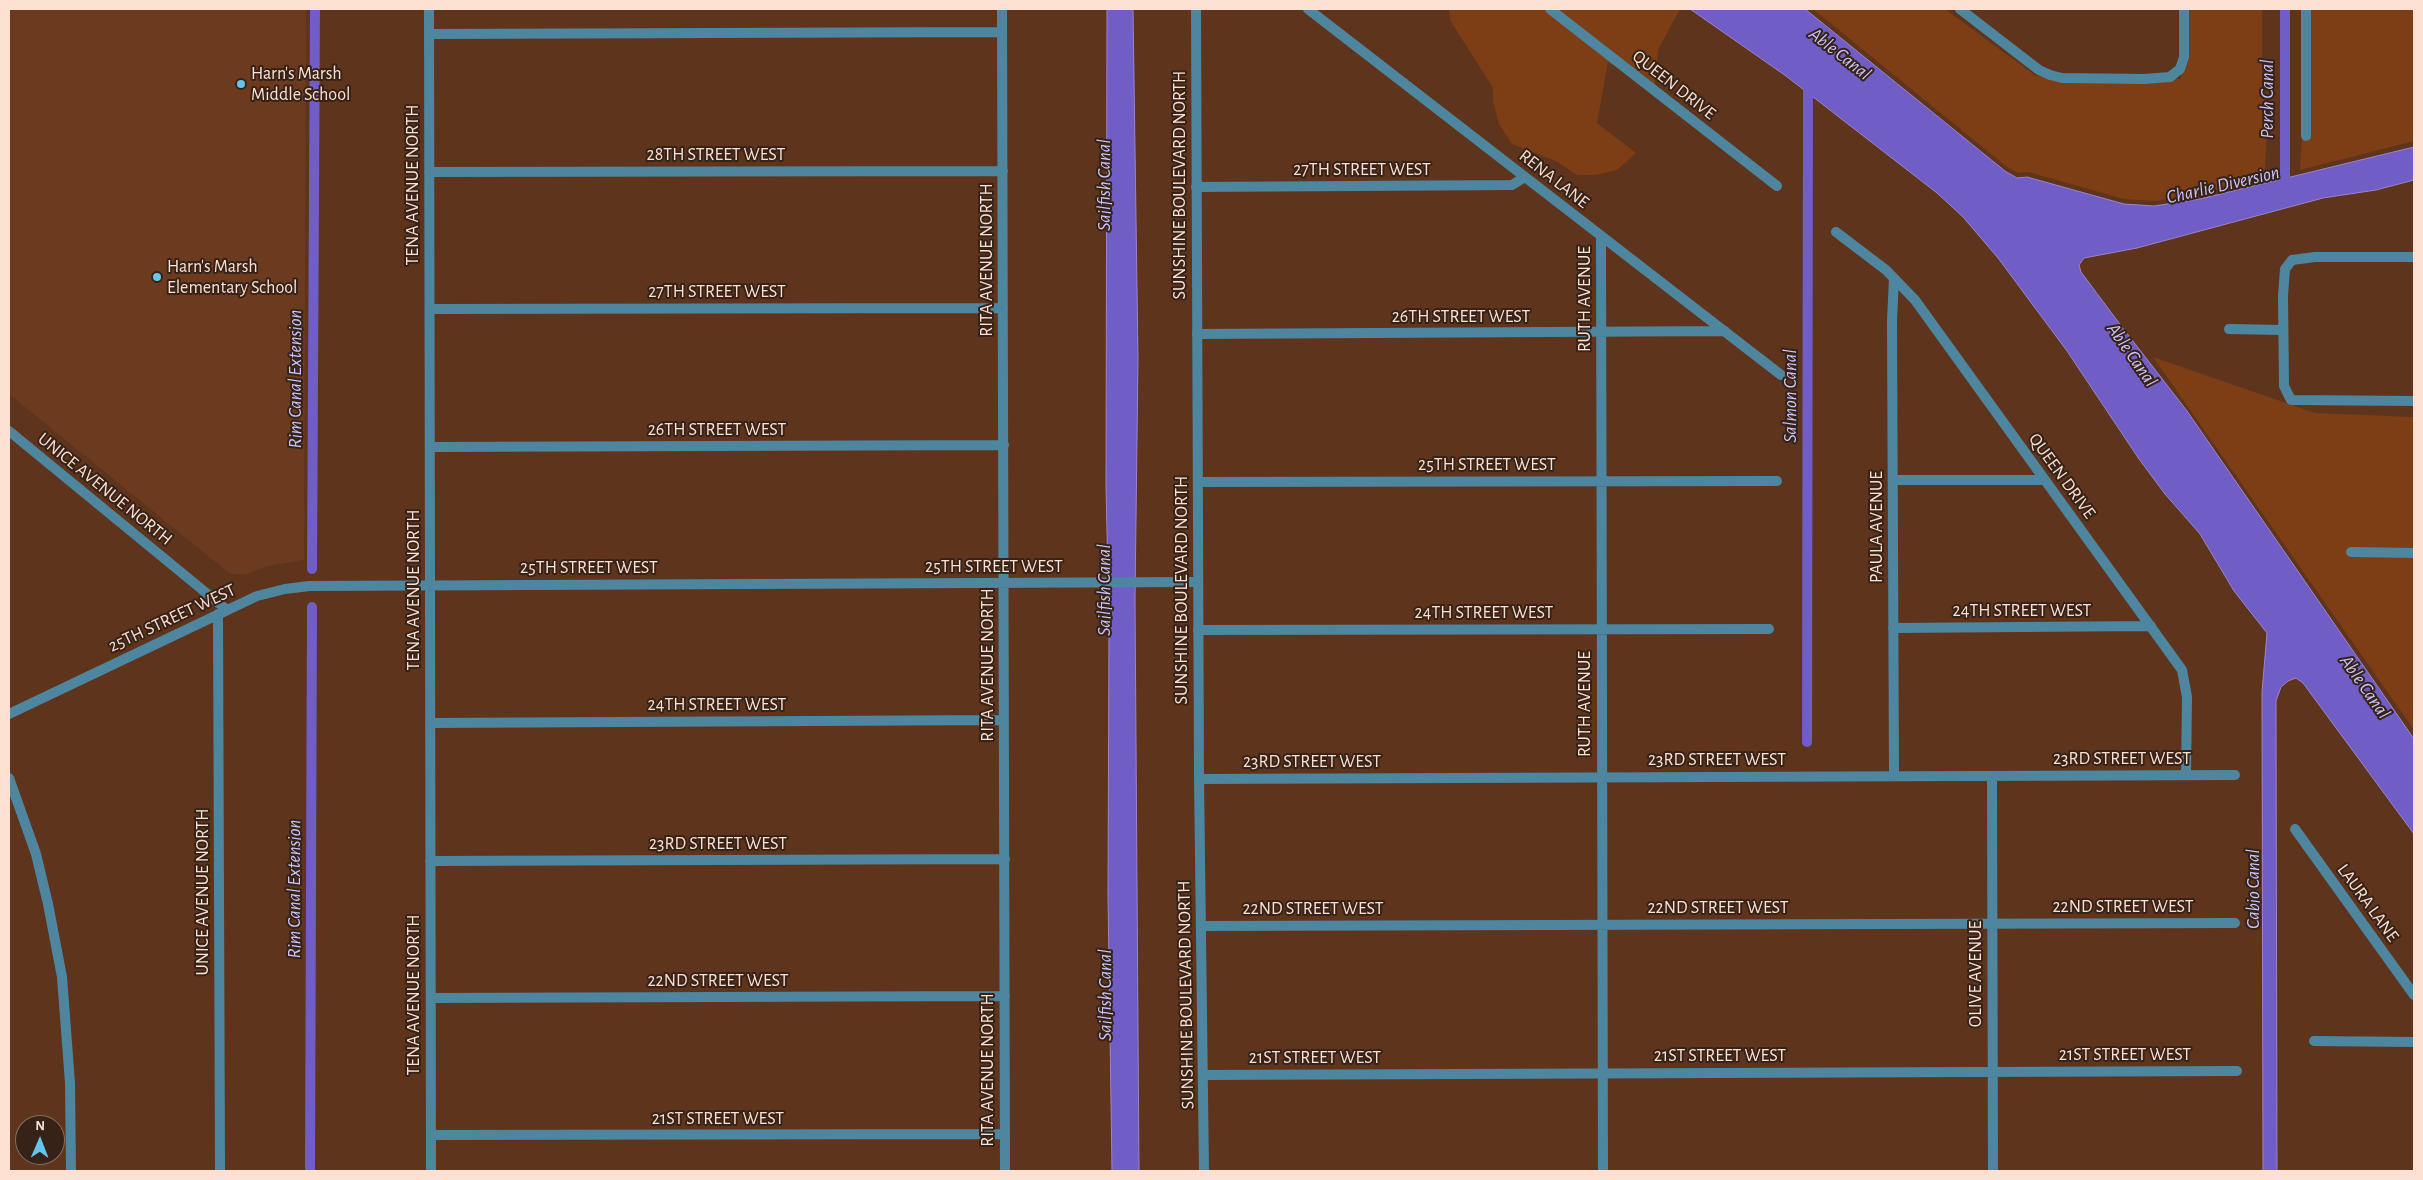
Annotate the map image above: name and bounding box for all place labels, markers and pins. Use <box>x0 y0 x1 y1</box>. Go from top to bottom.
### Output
place label: Harn's Marsh Middle School <box>251 63 350 106</box>
marker: Harn's Marsh Middle School <box>235 78 247 90</box>
place label: Harn's Marsh Elementary School <box>167 256 297 298</box>
marker: Harn's Marsh Elementary School <box>151 271 163 283</box>

